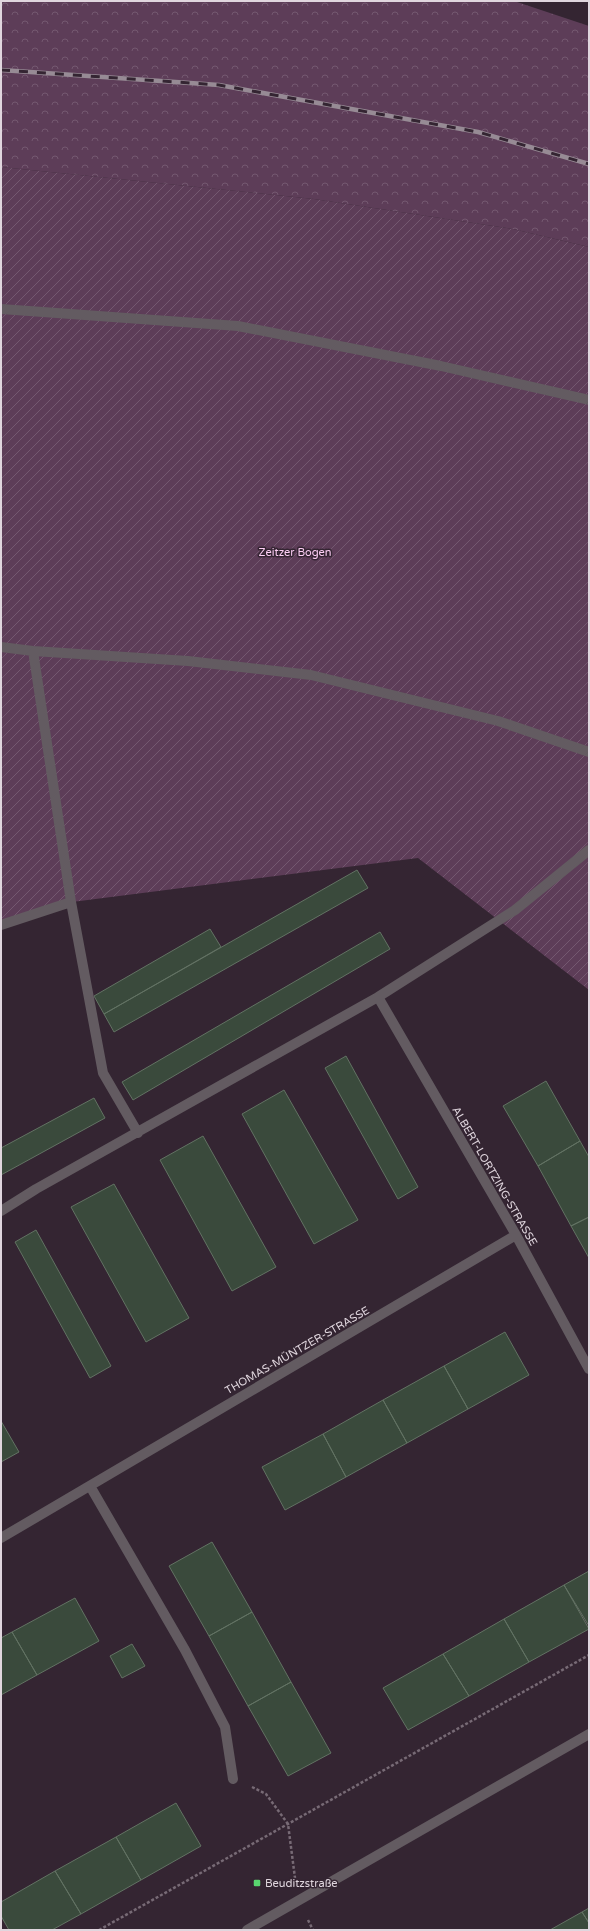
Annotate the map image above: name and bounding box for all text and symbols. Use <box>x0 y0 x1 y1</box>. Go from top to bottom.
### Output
park label: Zeitzer Bogen <box>258 546 332 559</box>
street label: ALBERT-LORTZING-STRASSE <box>449 1104 540 1248</box>
street label: THOMAS-MÜNTZER-STRASSE <box>223 1304 372 1397</box>
place label: Beuditzstraße <box>265 1877 338 1890</box>
marker: Beuditzstraße <box>252 1878 262 1888</box>

